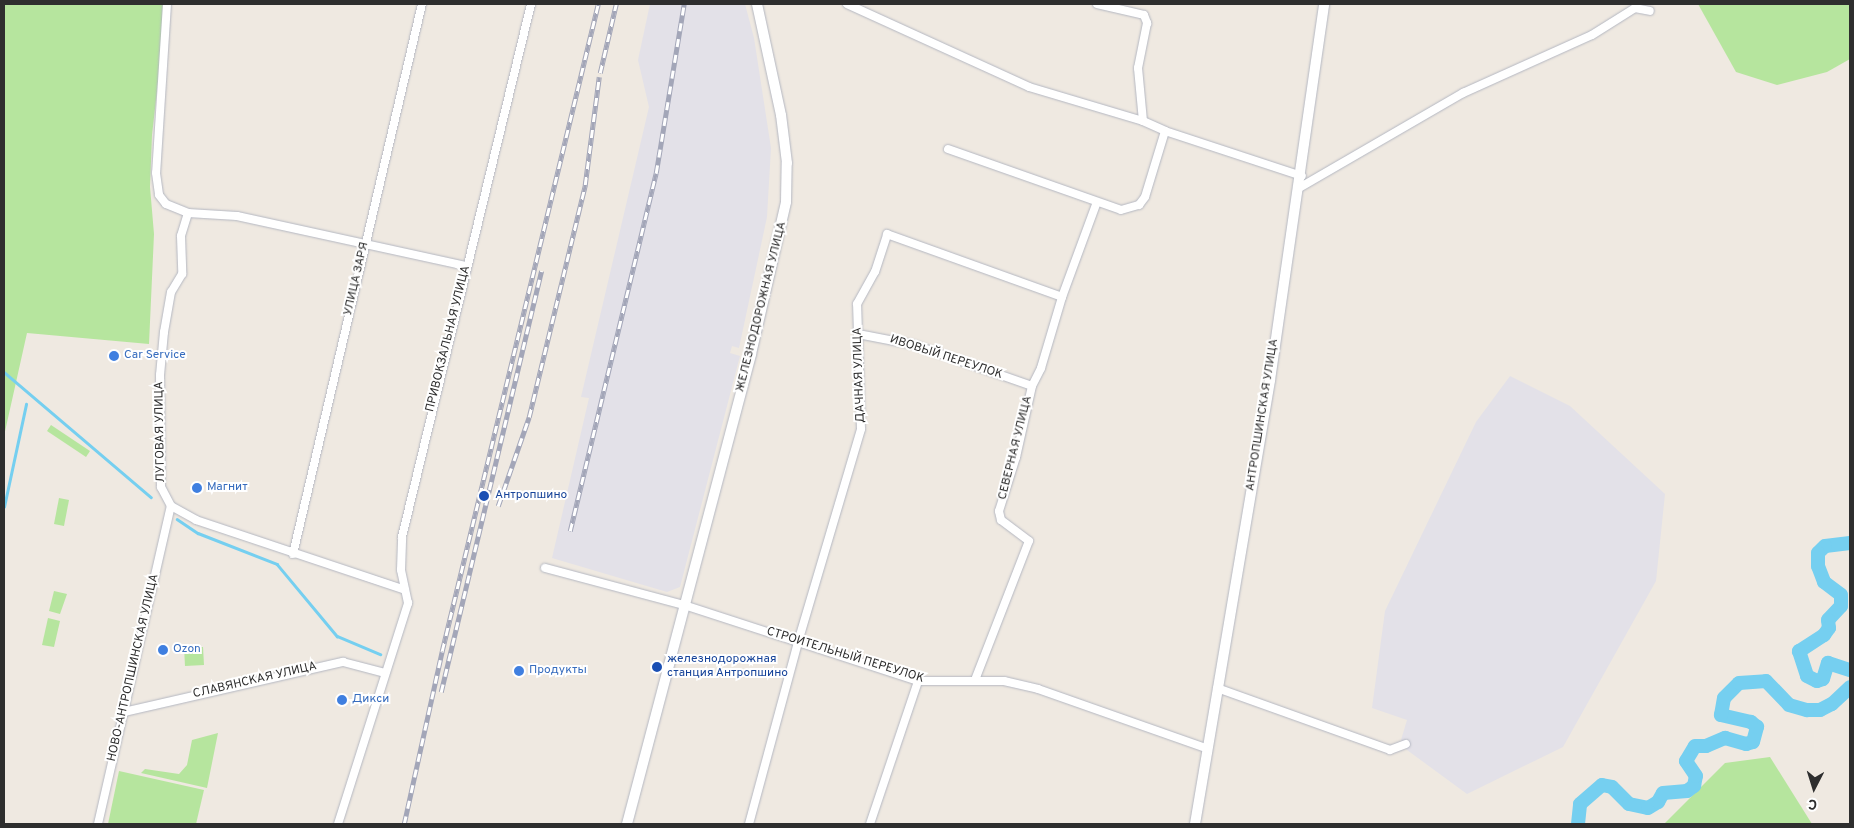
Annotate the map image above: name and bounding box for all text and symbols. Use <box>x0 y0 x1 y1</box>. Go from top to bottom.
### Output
street label: ЖЕЛЕЗНОДОРОЖНАЯ УЛИЦА <box>734 220 790 394</box>
street label: УЛИЦА ЗАРЯ <box>341 241 373 317</box>
street label: ПРИВОКЗАЛЬНАЯ УЛИЦА <box>424 264 474 414</box>
street label: ДАЧНАЯ УЛИЦА <box>851 327 869 423</box>
street label: ИВОВЫЙ ПЕРЕУЛОК <box>888 333 1004 383</box>
street label: АНТРОПШИНСКАЯ УЛИЦА <box>1244 338 1282 492</box>
place label: Car Service <box>124 349 186 363</box>
marker: Car Service <box>108 350 120 362</box>
street label: ЛУГОВАЯ УЛИЦА <box>153 381 169 483</box>
street label: СЕВЕРНАЯ УЛИЦА <box>996 395 1036 501</box>
place label: Магнит <box>207 481 248 495</box>
marker: Магнит <box>191 482 203 494</box>
marker: Антропшино <box>477 489 491 503</box>
place label: Антропшино <box>495 489 567 503</box>
street label: НОВО-АНТРОПШИНСКАЯ УЛИЦА <box>105 573 163 763</box>
street label: СТРОИТЕЛЬНЫЙ ПЕРЕУЛОК <box>765 625 925 687</box>
place label: Ozon <box>173 643 201 657</box>
marker: Ozon <box>157 644 169 656</box>
place label: железнодорожная станция Антропшино <box>667 653 789 681</box>
street label: СЛАВЯНСКАЯ УЛИЦА <box>192 660 318 702</box>
marker: железнодорожная станция Антропшино <box>651 661 663 673</box>
place label: Продукты <box>529 664 587 678</box>
marker: Продукты <box>513 665 525 677</box>
place label: Дикси <box>352 693 389 707</box>
marker: Дикси <box>336 694 348 706</box>
north arrow <box>1789 763 1839 813</box>
text: С <box>1807 795 1818 812</box>

